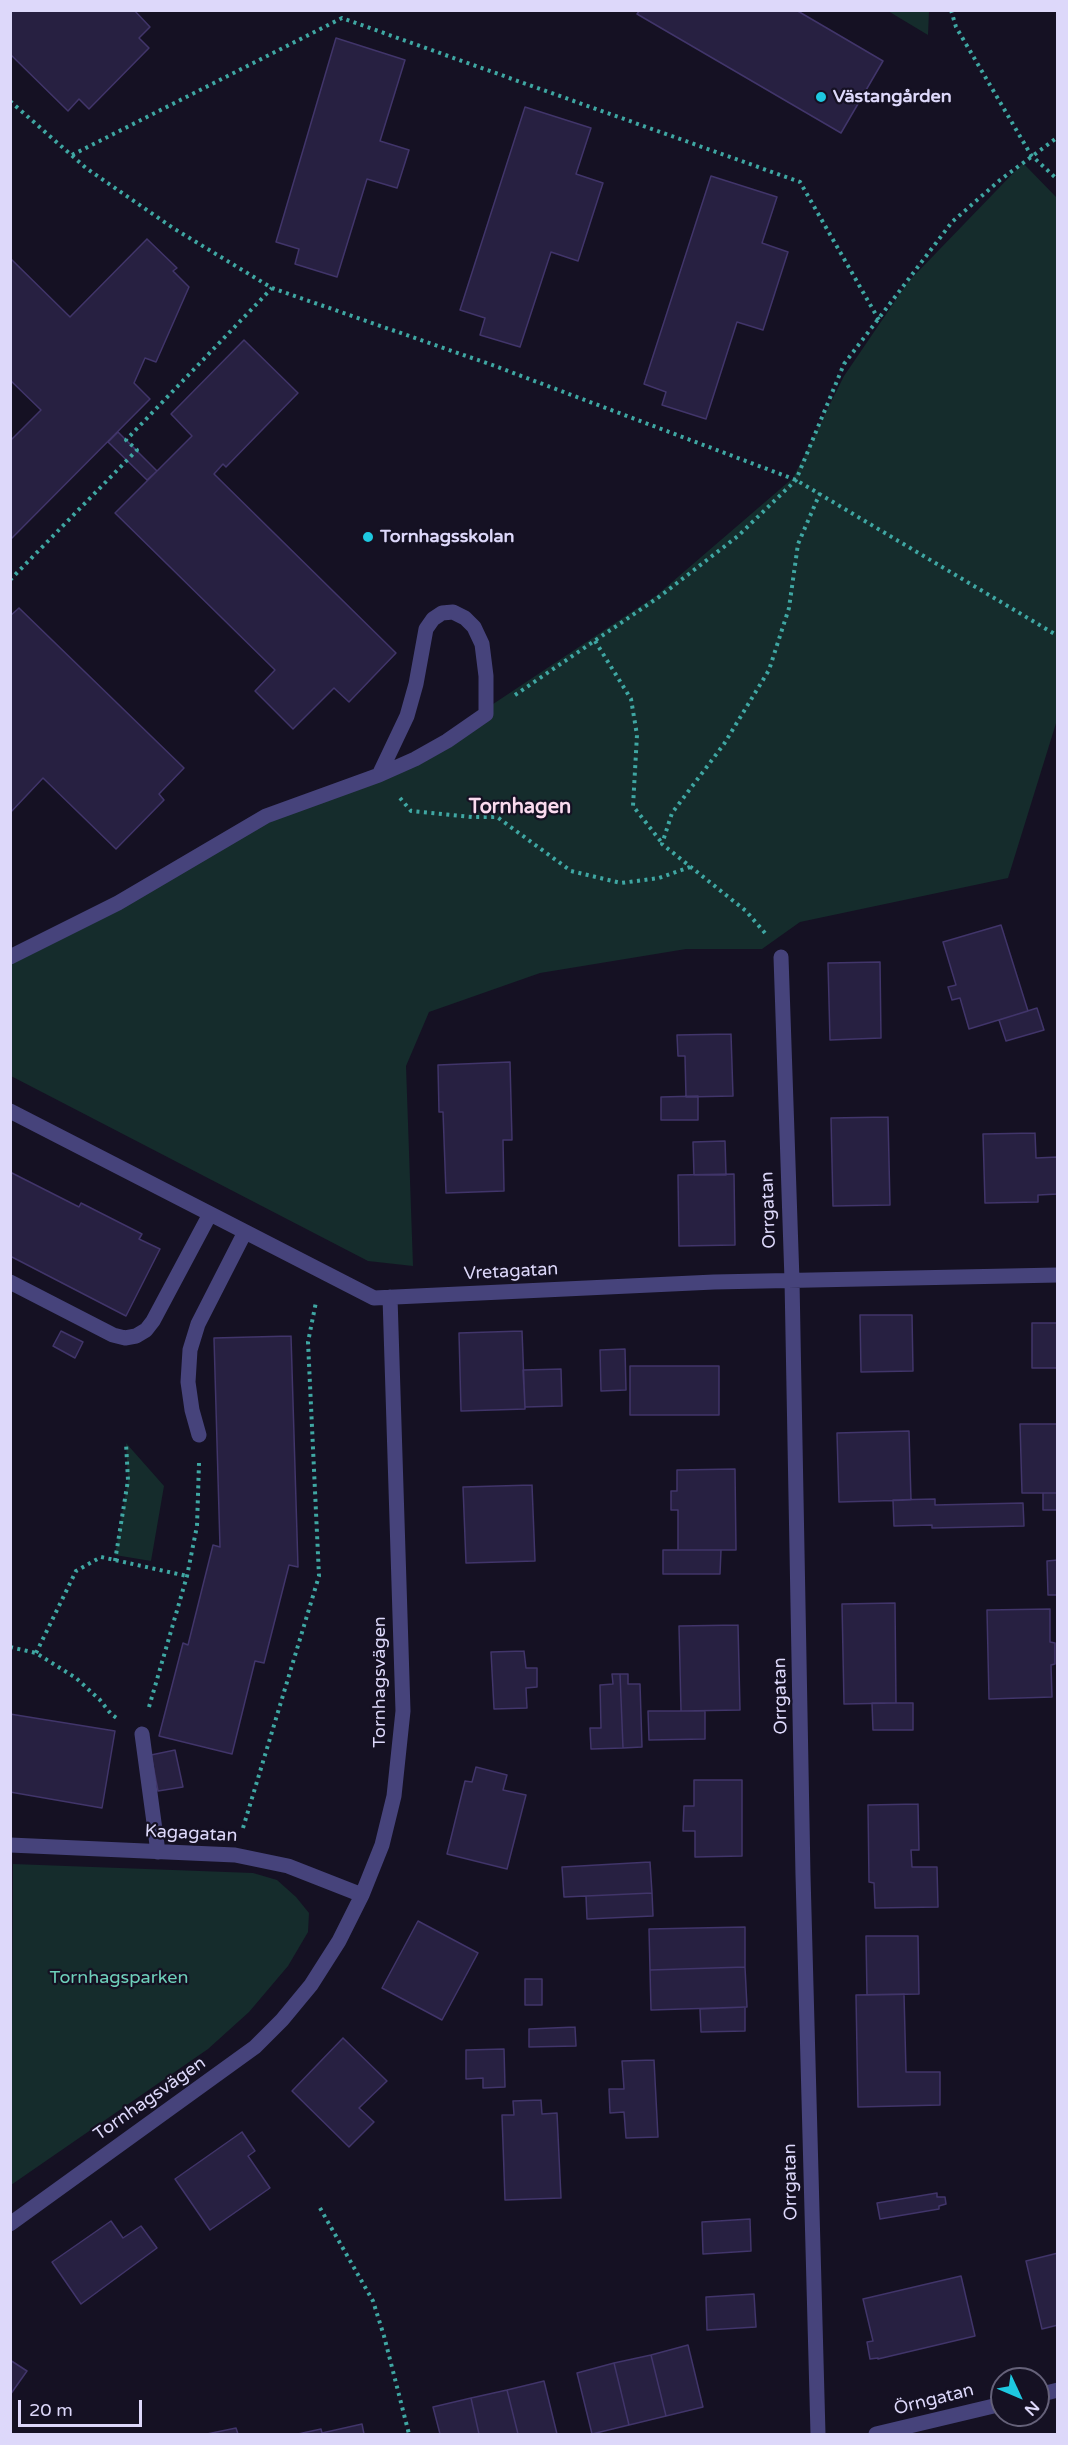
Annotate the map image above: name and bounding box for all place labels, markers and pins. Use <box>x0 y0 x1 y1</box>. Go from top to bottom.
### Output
place label: Västangården <box>833 86 952 108</box>
marker: Västangården <box>814 90 828 104</box>
place label: Tornhagsskolan <box>380 526 514 548</box>
marker: Tornhagsskolan <box>361 530 375 544</box>

